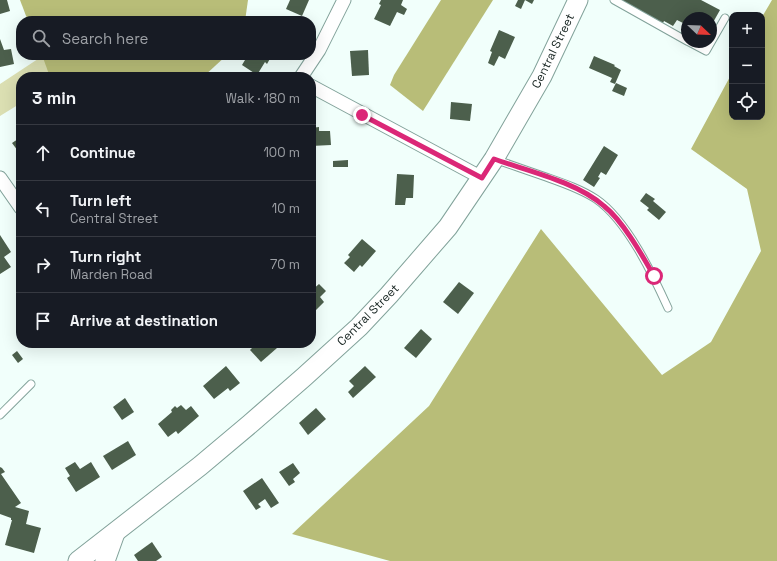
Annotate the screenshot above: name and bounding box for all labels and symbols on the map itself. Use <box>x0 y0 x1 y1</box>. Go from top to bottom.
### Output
street label: Central Street <box>528 11 578 91</box>
north arrow <box>681 12 717 48</box>
route end <box>353 106 371 124</box>
route start <box>645 267 663 285</box>
street label: Central Street <box>334 281 402 349</box>

